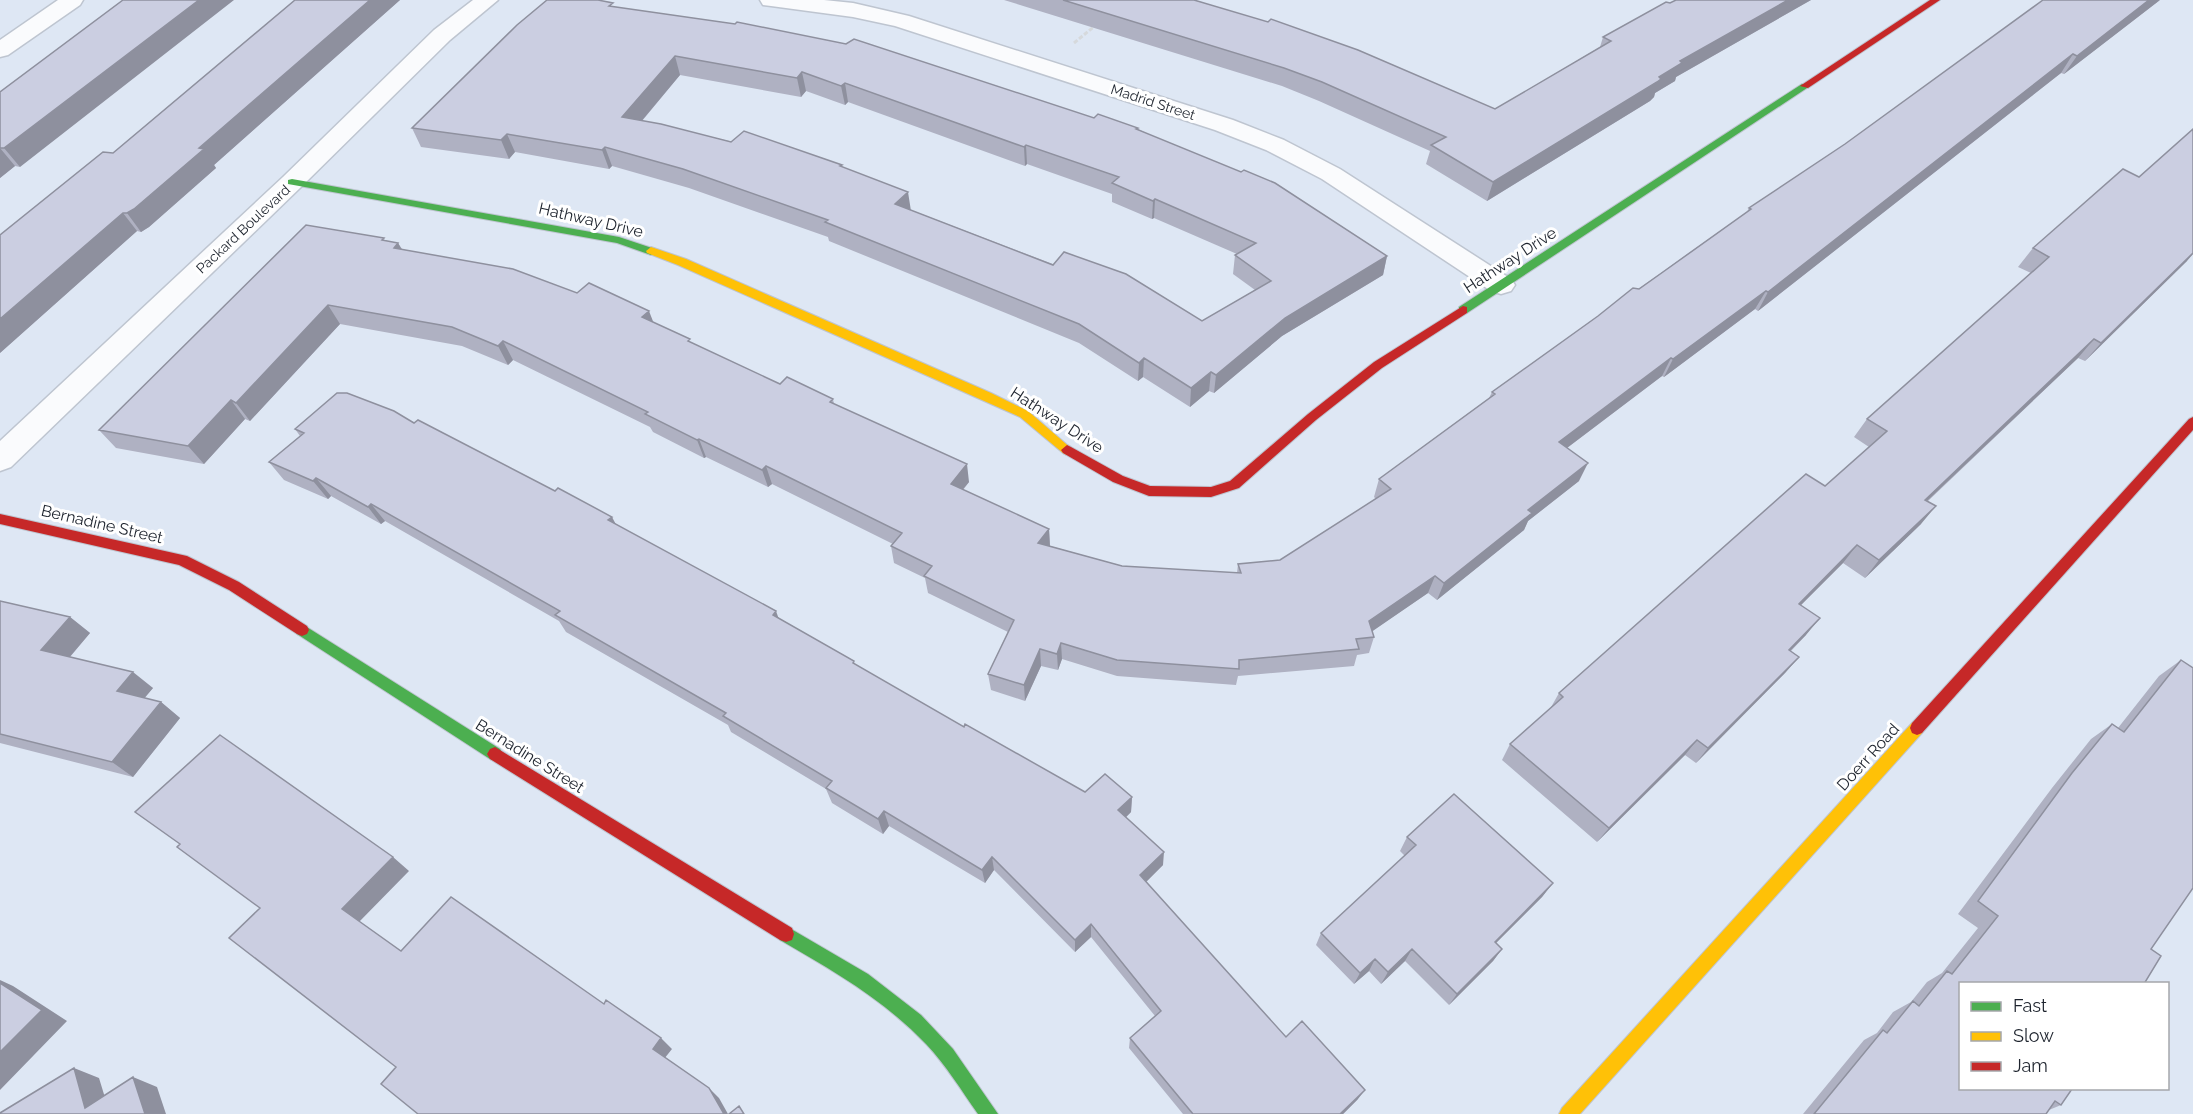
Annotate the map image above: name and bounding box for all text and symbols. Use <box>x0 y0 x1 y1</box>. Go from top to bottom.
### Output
street label: Madrid Street <box>1109 81 1197 123</box>
street label: Packard Boulevard <box>193 182 293 276</box>
street label: Hathway Drive <box>537 199 645 241</box>
street label: Hathway Drive <box>1460 223 1560 297</box>
street label: Hathway Drive <box>1007 383 1107 457</box>
street label: Bernadine Street <box>39 501 165 547</box>
street label: Bernadine Street <box>472 715 588 797</box>
street label: Doerr Road <box>1833 720 1903 794</box>
legend <box>1959 982 2169 1090</box>
text: Fast <box>2013 995 2047 1016</box>
text: Slow <box>2013 1025 2054 1046</box>
text: Jam <box>2013 1055 2048 1076</box>

